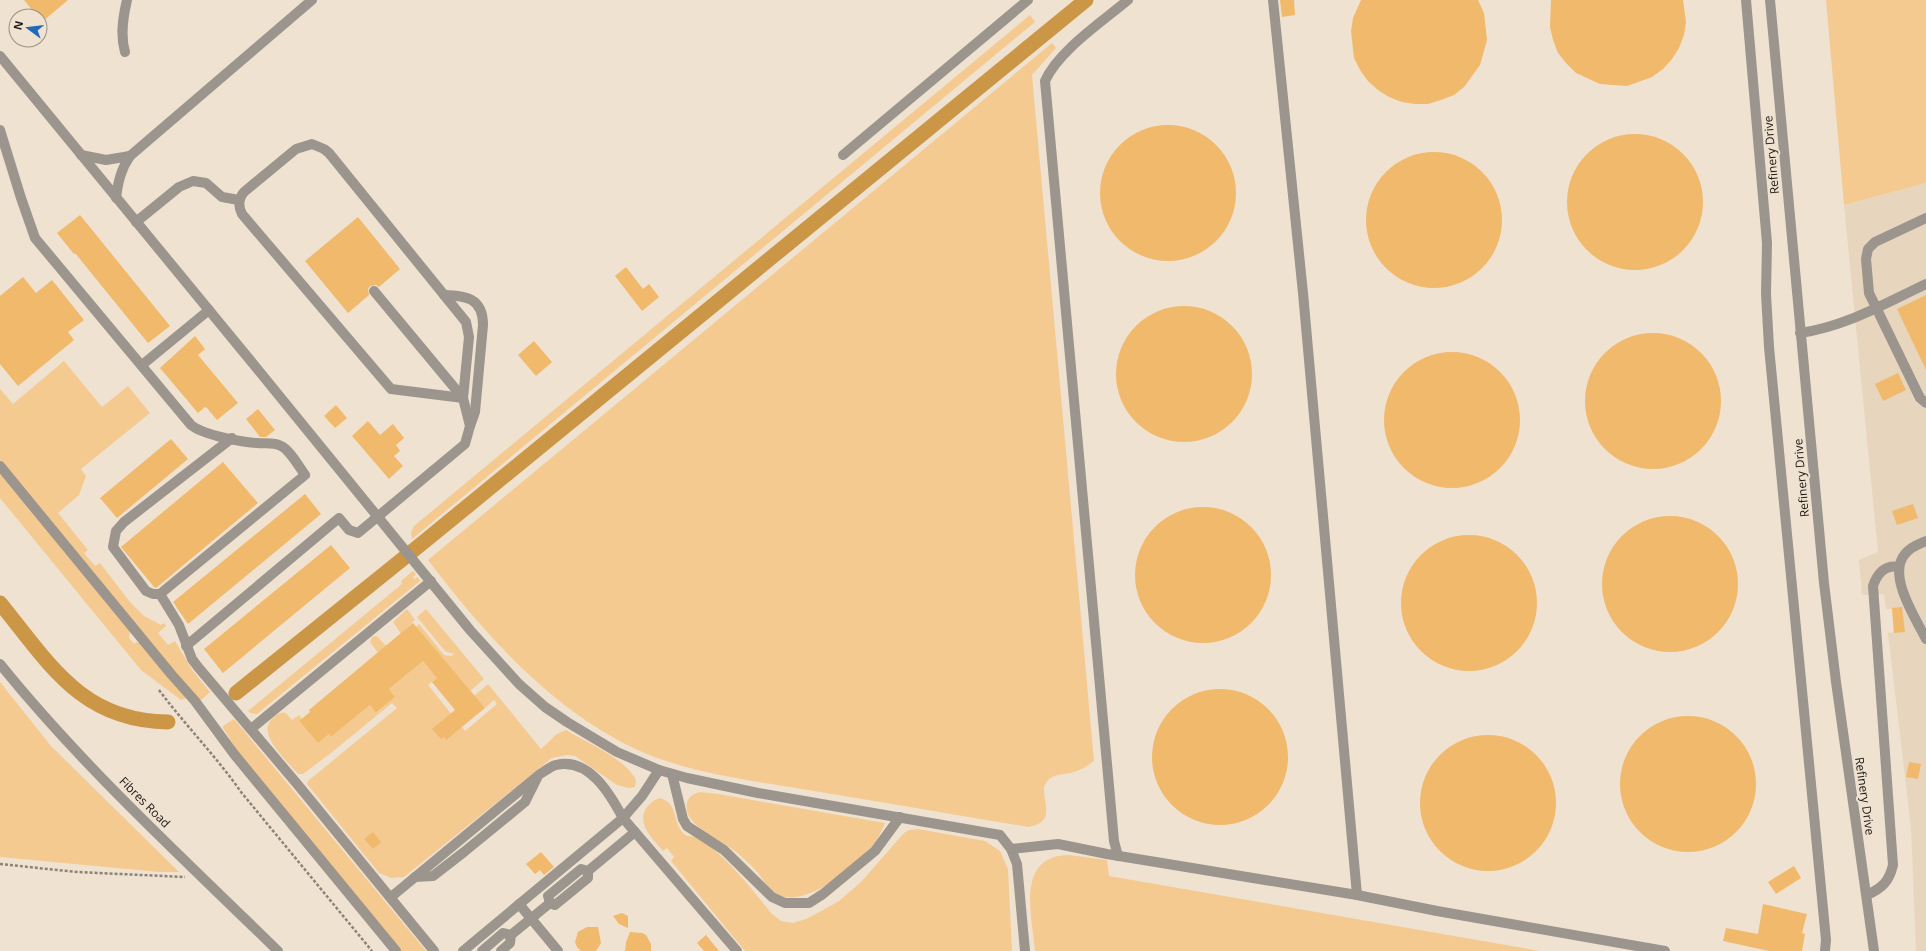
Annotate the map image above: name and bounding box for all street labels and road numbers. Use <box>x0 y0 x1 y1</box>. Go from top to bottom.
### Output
street label: Refinery Drive <box>1759 115 1783 195</box>
street label: Refinery Drive <box>1789 438 1813 518</box>
street label: Refinery Drive <box>1851 756 1879 836</box>
street label: Fibres Road <box>116 773 174 831</box>

